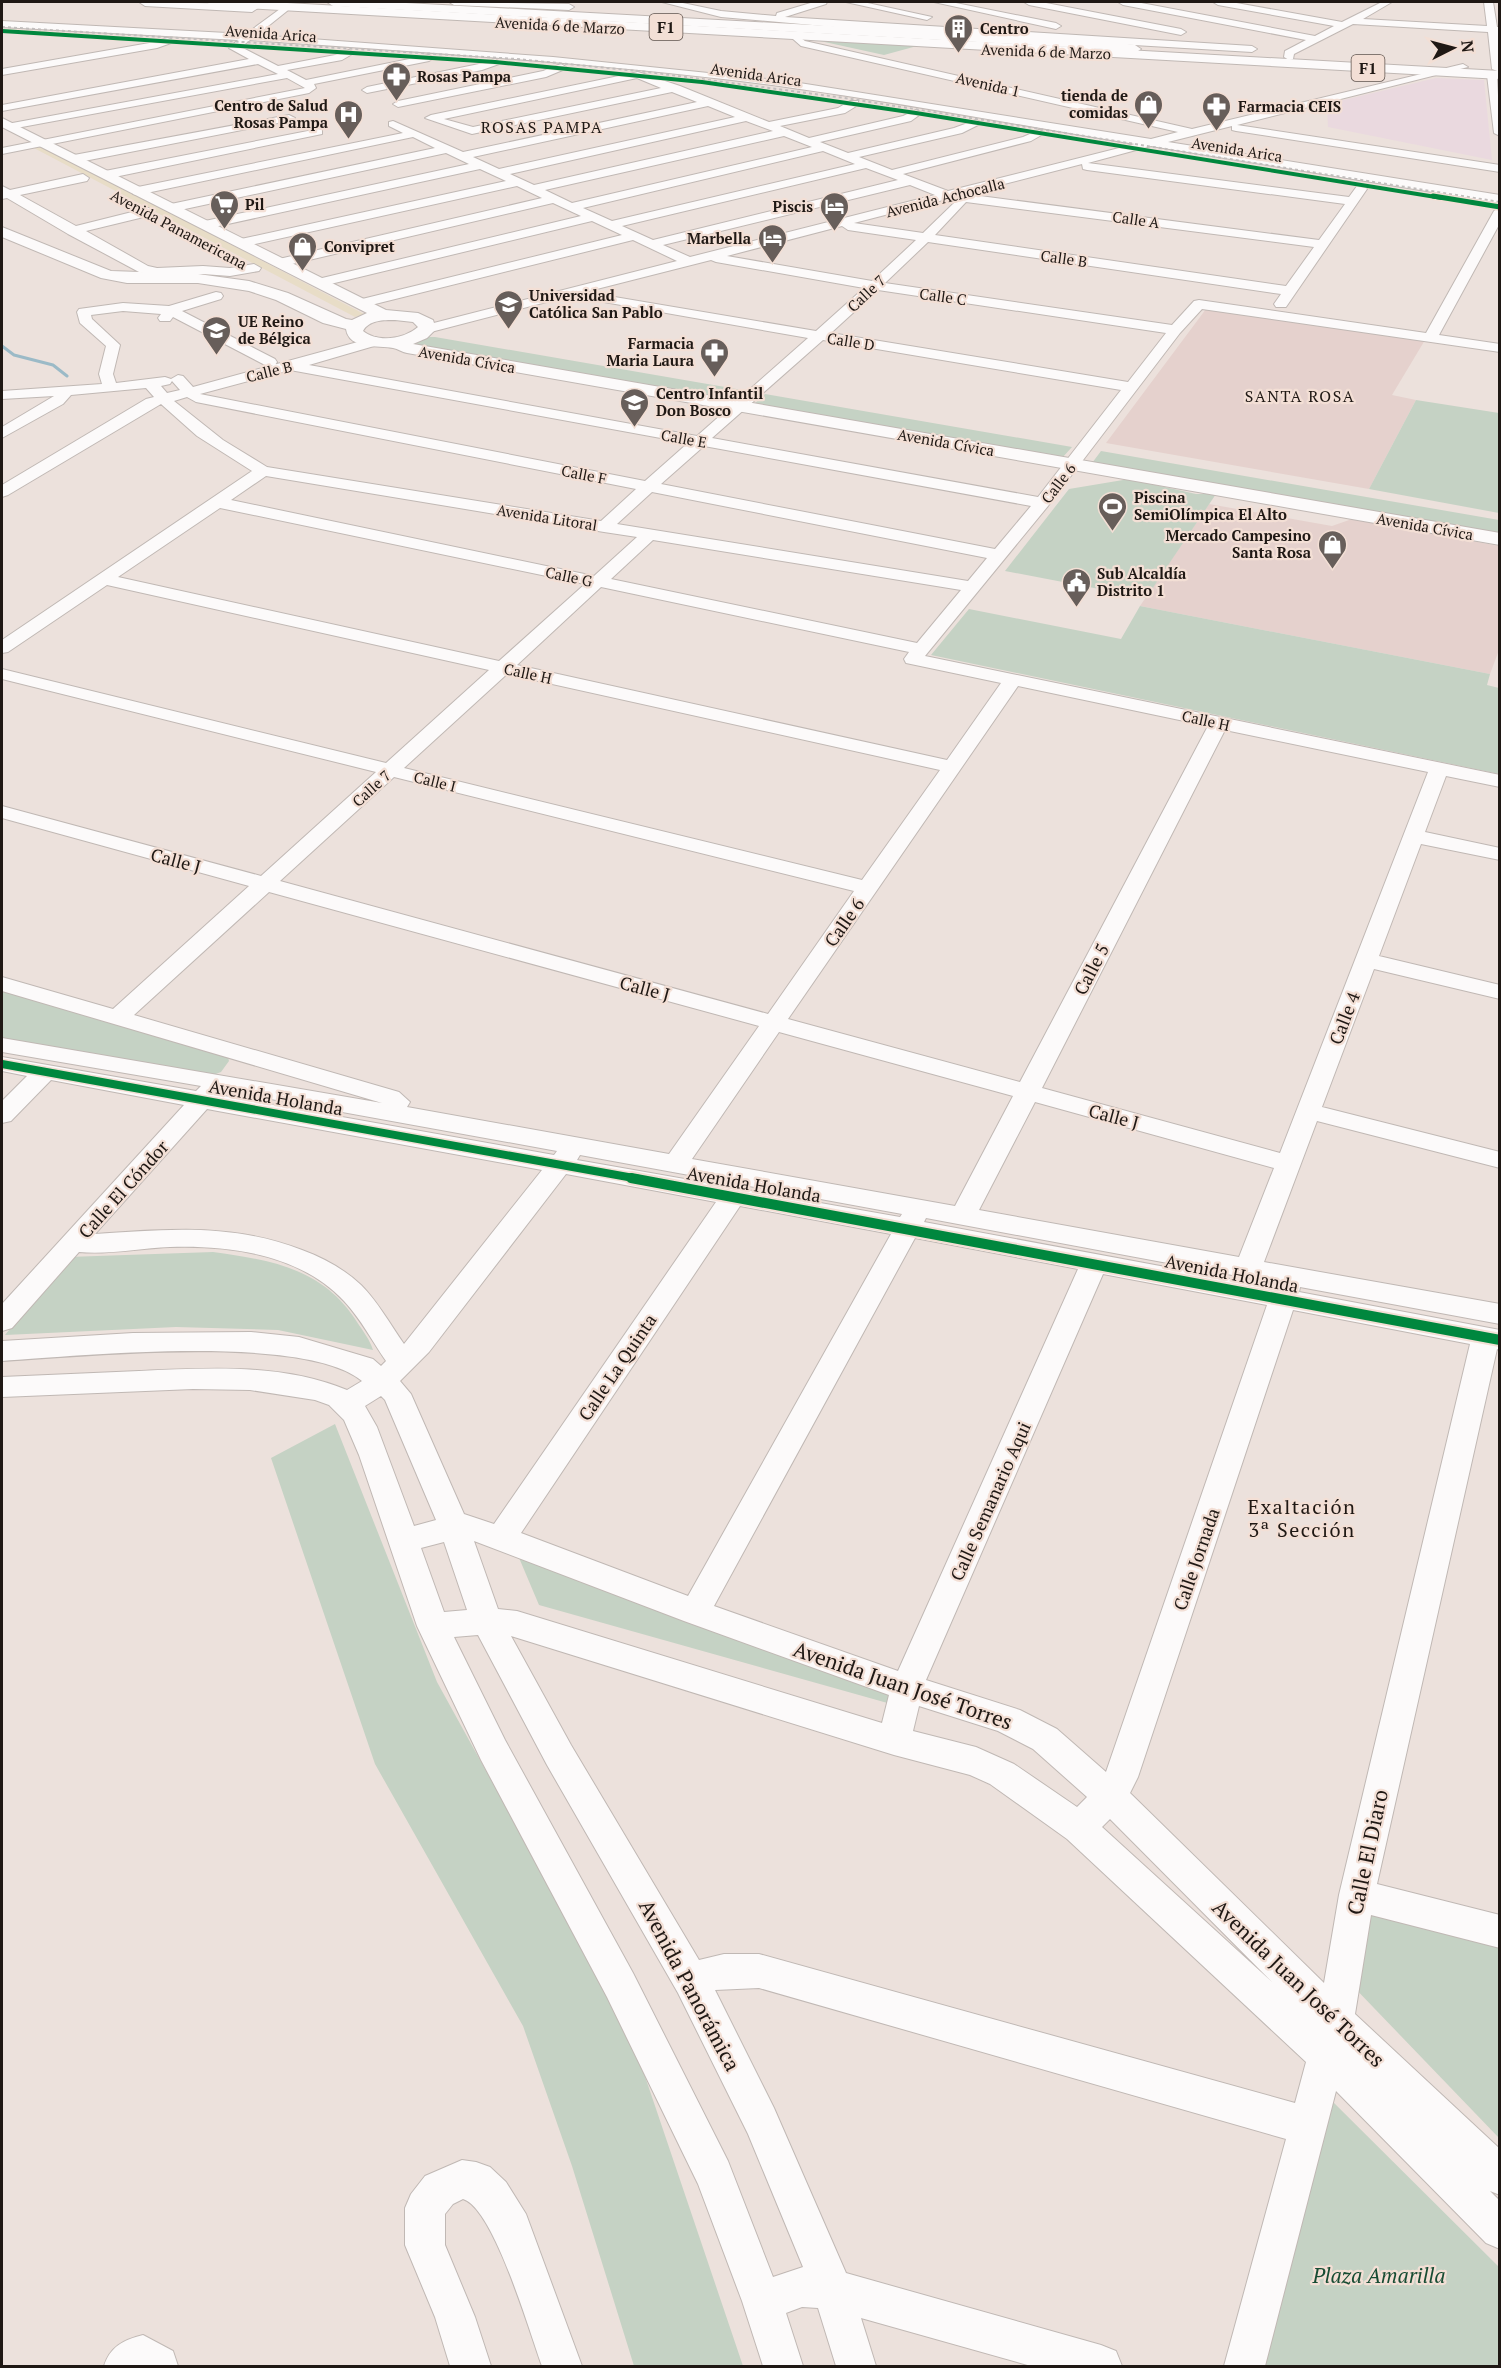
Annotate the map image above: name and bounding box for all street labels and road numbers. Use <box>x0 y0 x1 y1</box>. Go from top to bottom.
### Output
street label: Avenida 6 de Marzo <box>495 12 625 38</box>
road number: F1 <box>650 14 682 40</box>
street label: Avenida Arica <box>225 20 318 46</box>
street label: Avenida 6 de Marzo <box>981 39 1111 63</box>
road number: F1 <box>1352 55 1384 81</box>
street label: Avenida Arica <box>709 58 803 90</box>
street label: Avenida 1 <box>954 67 1022 101</box>
street label: Avenida Arica <box>1190 132 1284 166</box>
street label: Avenida Achocalla <box>884 172 1007 221</box>
street label: Avenida Panamericana <box>107 185 251 274</box>
street label: Calle A <box>1111 206 1162 232</box>
street label: Calle B <box>1039 245 1089 271</box>
street label: Calle 7 <box>843 270 889 316</box>
street label: Calle C <box>918 283 968 309</box>
street label: Calle D <box>826 327 876 355</box>
street label: Avenida Cívica <box>417 341 517 377</box>
street label: Calle B <box>244 356 294 386</box>
street label: Calle E <box>660 424 708 452</box>
street label: Avenida Cívica <box>896 424 996 460</box>
street label: Calle 6 <box>1036 459 1080 507</box>
street label: Calle F <box>560 460 608 488</box>
street label: Avenida Litoral <box>495 499 599 535</box>
street label: Avenida Cívica <box>1375 508 1475 544</box>
street label: Calle G <box>544 561 595 591</box>
street label: Calle H <box>502 658 554 688</box>
street label: Calle H <box>1180 705 1232 735</box>
street label: Calle 7 <box>347 765 395 811</box>
street label: Calle I <box>412 766 458 796</box>
street label: Calle J <box>148 842 204 878</box>
street label: Calle 6 <box>819 892 870 951</box>
street label: Calle 5 <box>1068 939 1114 999</box>
street label: Calle J <box>617 970 673 1006</box>
street label: Calle 4 <box>1323 988 1365 1048</box>
street label: Avenida Holanda <box>207 1073 345 1121</box>
street label: Calle J <box>1086 1098 1142 1134</box>
street label: Calle El Cóndor <box>73 1135 173 1243</box>
street label: Avenida Holanda <box>685 1160 823 1208</box>
street label: Avenida Holanda <box>1163 1248 1301 1298</box>
street label: Calle La Quinta <box>572 1309 662 1425</box>
street label: Calle Semanario Aqui <box>944 1418 1036 1584</box>
street label: Calle Jornada <box>1167 1505 1225 1613</box>
street label: Avenida Juan José Torres <box>790 1634 1016 1736</box>
street label: Calle El Diaro <box>1340 1787 1394 1917</box>
street label: Avenida Juan José Torres <box>1207 1893 1391 2073</box>
street label: Avenida Panorámica <box>633 1894 747 2076</box>

